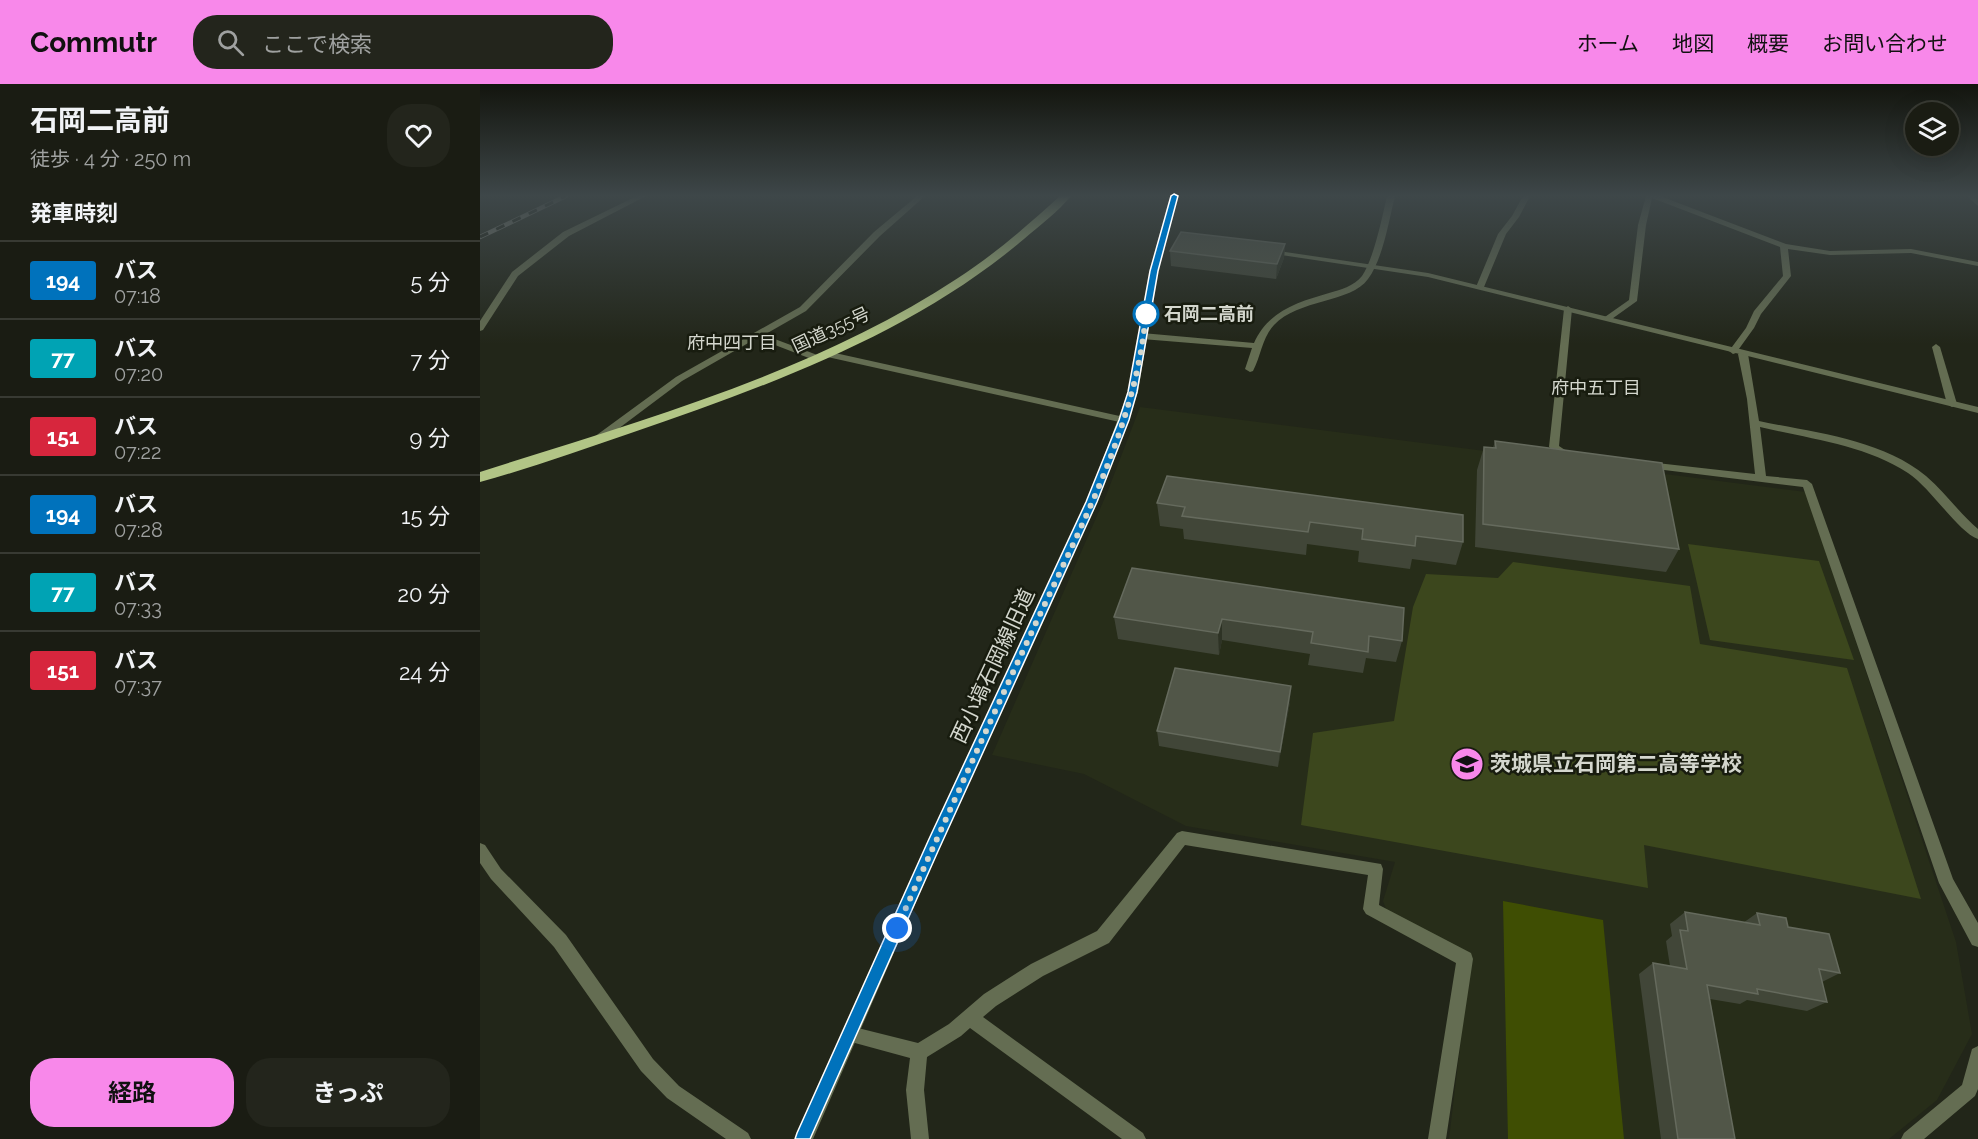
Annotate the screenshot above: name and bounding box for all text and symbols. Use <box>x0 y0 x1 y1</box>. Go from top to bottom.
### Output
search box <box>193 15 613 69</box>
text: Commutr <box>30 26 157 59</box>
icon: search <box>214 26 247 59</box>
text: ここで検索 <box>262 31 372 57</box>
text: ホーム <box>1577 31 1639 56</box>
text: 地図 <box>1672 31 1714 56</box>
text: 概要 <box>1747 31 1789 56</box>
text: お問い合わせ <box>1822 31 1948 56</box>
map controls <box>1905 102 1959 156</box>
button: layers <box>1905 102 1959 156</box>
text: 石岡二高前 <box>30 104 170 137</box>
button: heart <box>387 104 450 167</box>
text: 徒歩 · 4 分 · 250 m <box>30 147 191 171</box>
text: 発車時刻 <box>30 200 118 226</box>
text: バス <box>114 257 158 283</box>
text: 194 <box>46 268 80 293</box>
text: 5 分 <box>410 269 450 295</box>
text: 07:18 <box>114 284 161 308</box>
marker: 石岡二高前 <box>1133 301 1159 327</box>
street label: 国道355号 <box>789 302 873 357</box>
place label: 石岡二高前 <box>1164 303 1254 324</box>
district label: 府中四丁目 <box>687 332 777 353</box>
text: バス <box>114 335 158 361</box>
text: 77 <box>51 346 75 371</box>
text: 7 分 <box>411 347 450 373</box>
text: 07:20 <box>114 362 163 386</box>
district label: 府中五丁目 <box>1551 377 1641 398</box>
text: バス <box>114 413 158 439</box>
text: 151 <box>47 424 79 449</box>
text: 9 分 <box>409 425 450 451</box>
text: 07:22 <box>114 440 161 464</box>
text: バス <box>114 491 158 517</box>
text: 194 <box>46 502 80 527</box>
text: 15 分 <box>401 503 450 529</box>
text: 07:28 <box>114 518 163 542</box>
text: バス <box>114 569 158 595</box>
text: 77 <box>51 580 75 605</box>
text: 20 分 <box>397 581 450 607</box>
street label: 西小塙石岡線旧道 <box>946 584 1039 747</box>
text: 07:33 <box>114 596 162 620</box>
text: バス <box>114 647 158 673</box>
text: 151 <box>47 658 79 683</box>
text: 24 分 <box>399 659 450 685</box>
text: 07:37 <box>114 674 162 698</box>
school or university icon: 茨城県立石岡第二高等学校 <box>1449 746 1485 782</box>
place label: 茨城県立石岡第二高等学校 <box>1490 751 1742 776</box>
your location <box>882 913 912 943</box>
button: 経路 <box>30 1058 234 1127</box>
button: きっぷ <box>246 1058 450 1127</box>

